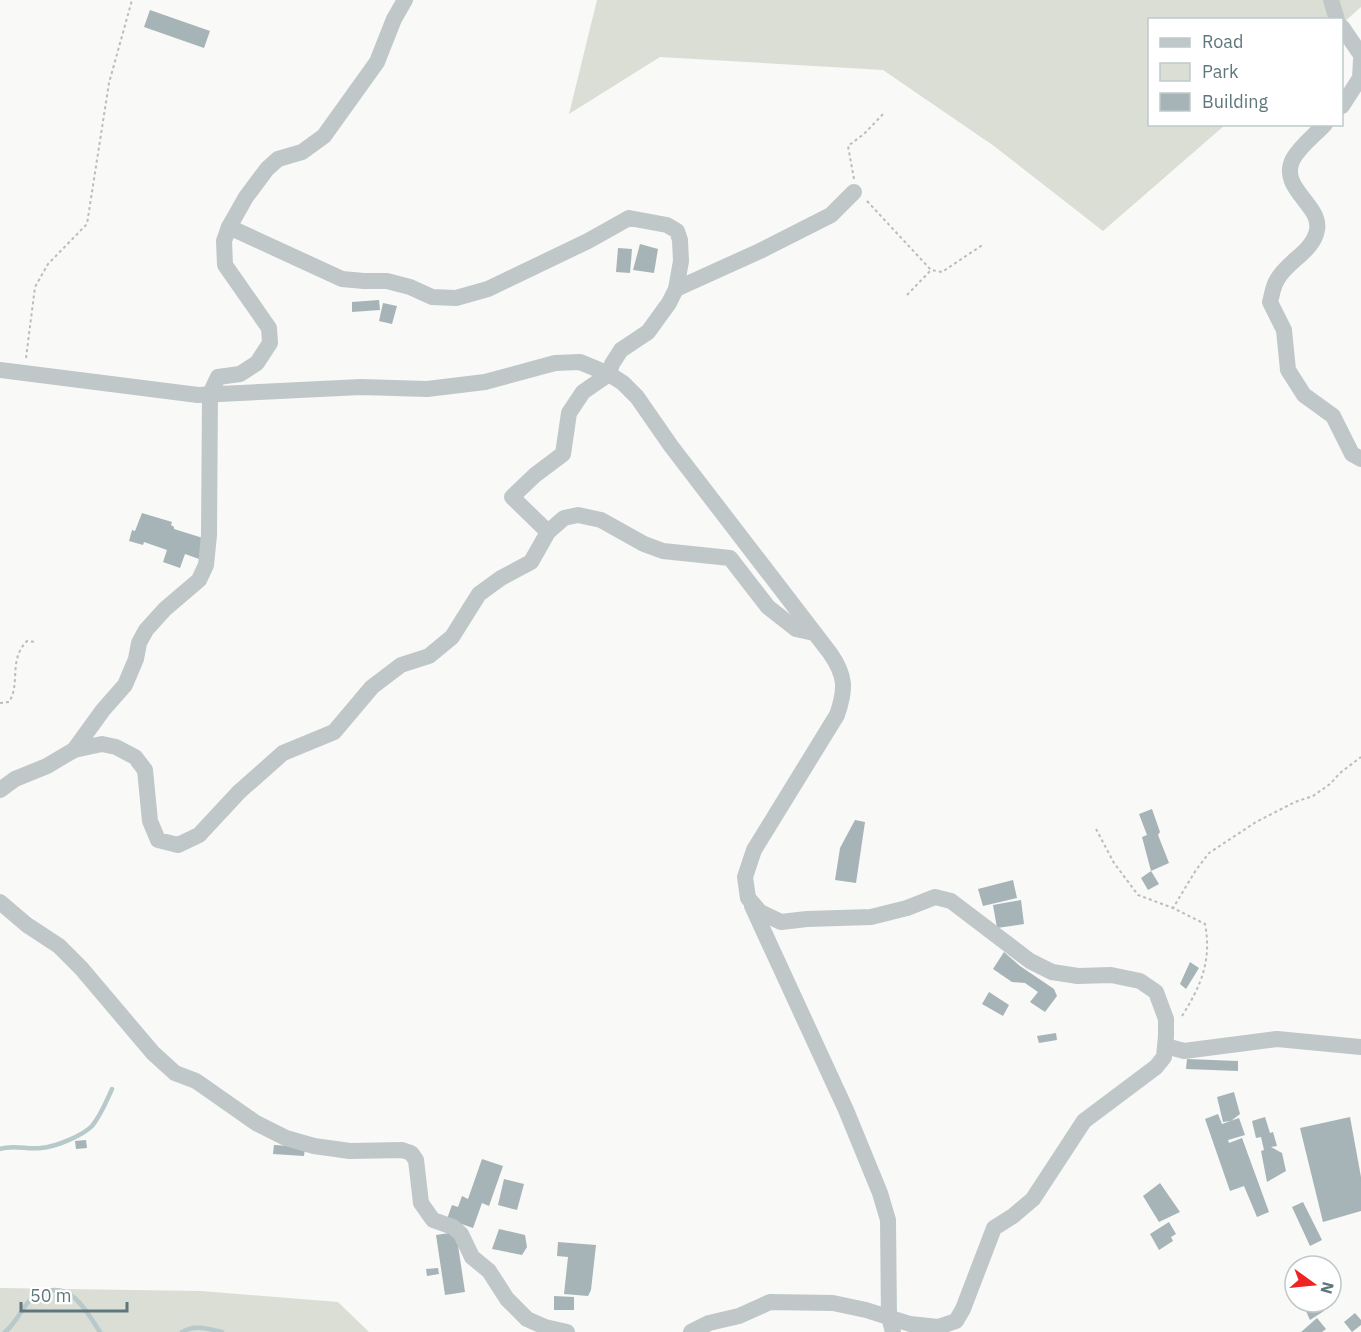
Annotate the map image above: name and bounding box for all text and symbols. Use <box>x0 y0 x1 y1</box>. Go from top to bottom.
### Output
legend <box>1148 18 1343 126</box>
text: Road <box>1202 30 1243 53</box>
text: Park <box>1202 60 1239 83</box>
text: Building <box>1202 90 1269 113</box>
north arrow <box>1283 1254 1343 1314</box>
scale bar <box>21 1275 128 1313</box>
text: N <box>1316 1280 1339 1296</box>
text: 50 m <box>30 1284 72 1307</box>

